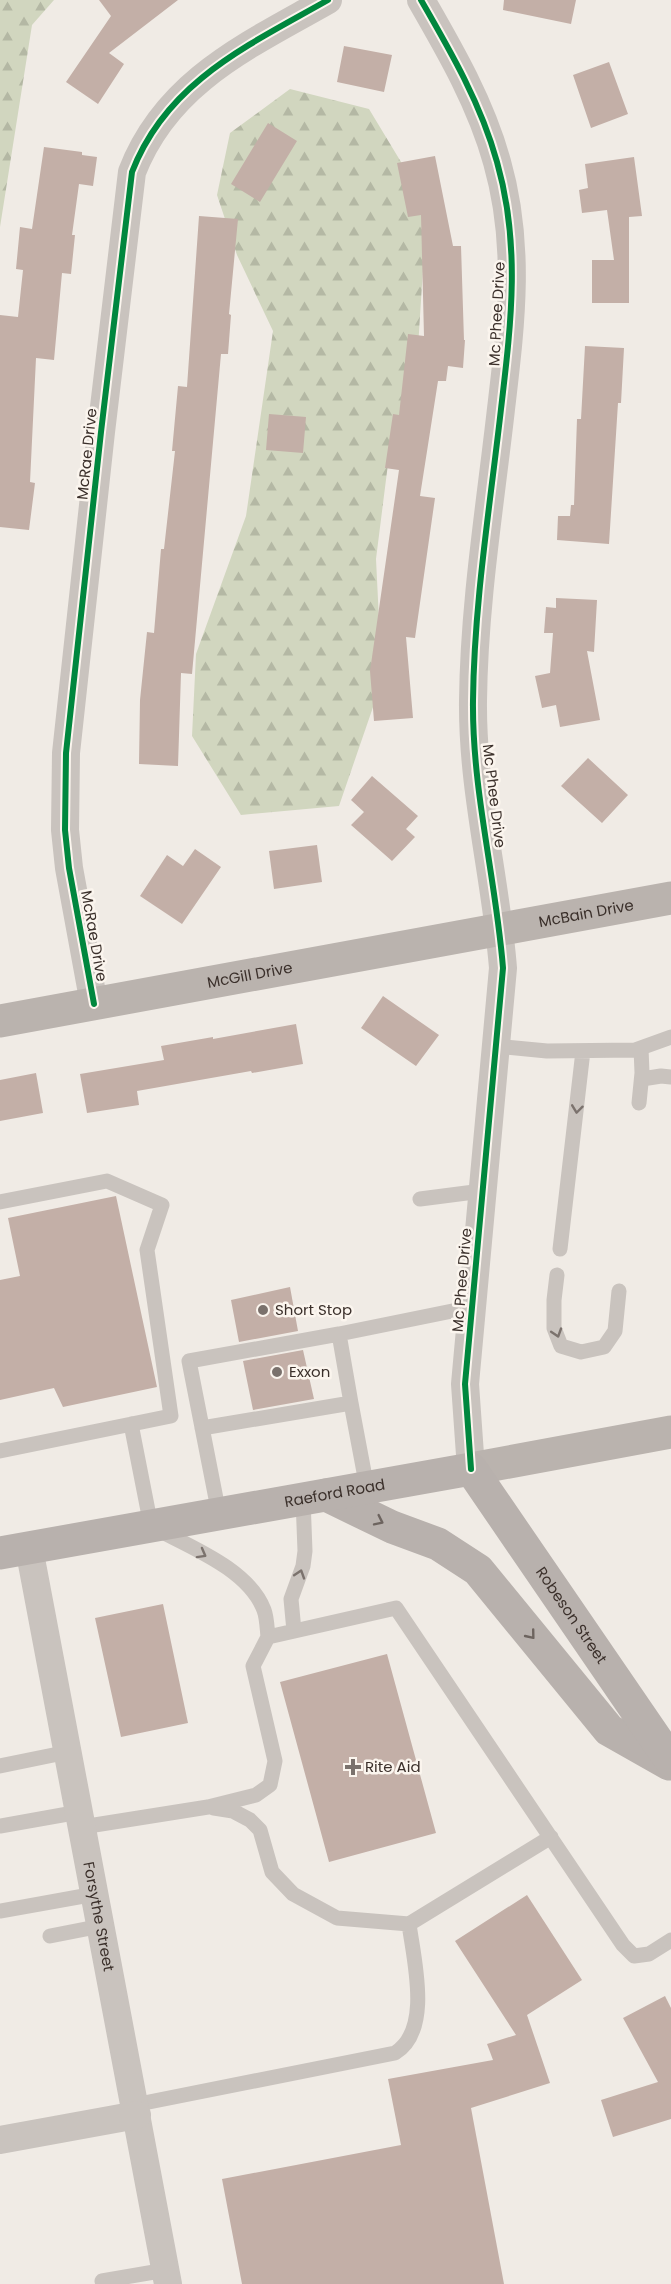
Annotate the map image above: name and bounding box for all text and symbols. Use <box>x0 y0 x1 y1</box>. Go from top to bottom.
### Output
street label: Mc Phee Drive <box>483 261 510 367</box>
street label: McRae Drive <box>71 407 102 501</box>
street label: Mc Phee Drive <box>478 743 511 849</box>
street label: McRae Drive <box>76 889 113 983</box>
street label: McBain Drive <box>537 894 635 932</box>
street label: McGill Drive <box>205 957 294 993</box>
one-way arrow <box>571 1104 583 1113</box>
street label: Mc Phee Drive <box>446 1227 477 1333</box>
place label: Short Stop <box>275 1299 352 1320</box>
marker: Short Stop <box>256 1303 270 1317</box>
one-way arrow <box>550 1327 562 1338</box>
place label: Exxon <box>289 1361 330 1382</box>
marker: Exxon <box>270 1365 284 1379</box>
street label: Raeford Road <box>283 1474 387 1512</box>
one-way arrow <box>372 1513 383 1525</box>
one-way arrow <box>196 1547 206 1558</box>
street label: Robeson Street <box>531 1563 612 1668</box>
one-way arrow <box>292 1570 305 1580</box>
one-way arrow <box>524 1628 535 1639</box>
place label: Rite Aid <box>365 1756 421 1777</box>
marker: Rite Aid <box>346 1760 360 1774</box>
street label: Forsythe Street <box>78 1860 120 1973</box>

